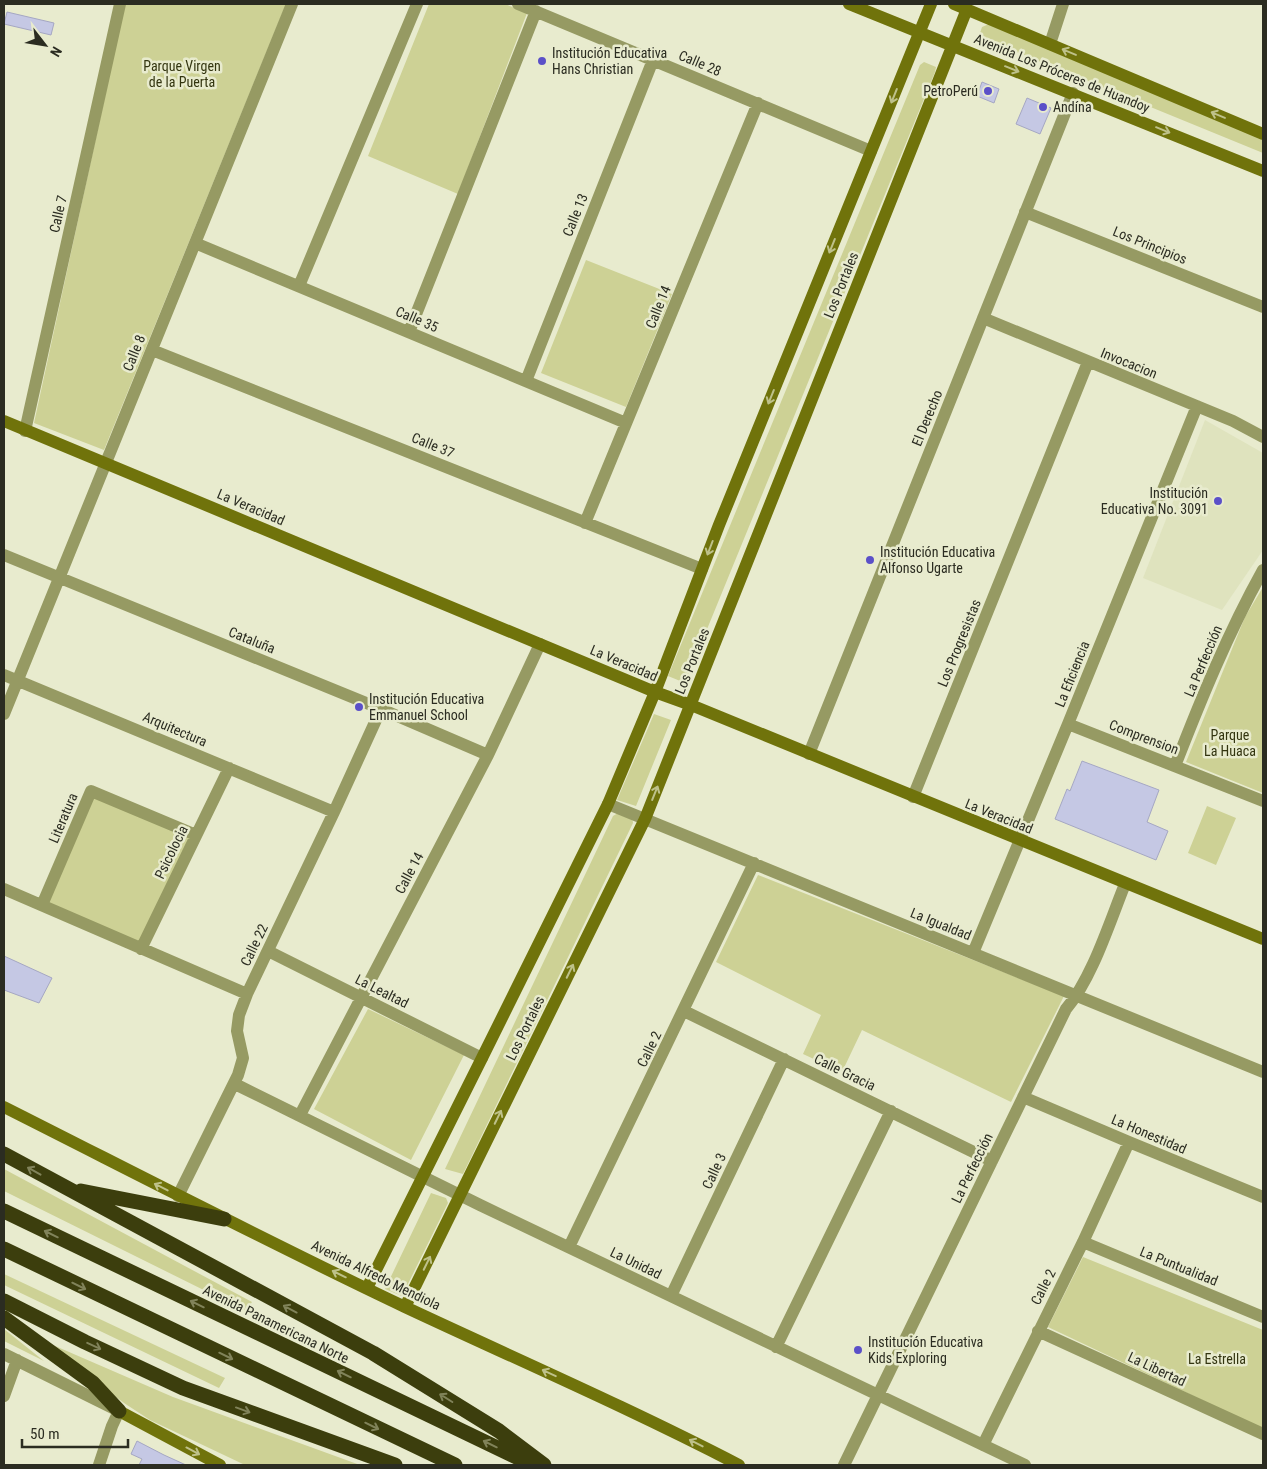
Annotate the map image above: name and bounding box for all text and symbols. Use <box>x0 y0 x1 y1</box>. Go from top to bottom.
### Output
north arrow <box>20 20 70 70</box>
street label: Avenida Los Próceres de Huandoy <box>972 30 1152 116</box>
text: N <box>47 44 65 59</box>
place label: Institución Educativa Hans Christian <box>552 45 667 77</box>
one-way arrow <box>1061 46 1076 55</box>
street label: Calle 28 <box>676 47 724 79</box>
marker: Institución Educativa Hans Christian <box>536 55 548 67</box>
park label: Parque Virgen de la Puerta <box>143 58 221 90</box>
one-way arrow <box>1004 65 1019 75</box>
place label: PetroPerú <box>923 83 978 99</box>
marker: PetroPerú <box>982 85 994 97</box>
one-way arrow <box>888 88 898 103</box>
place label: Andína <box>1053 99 1092 115</box>
marker: Andína <box>1037 101 1049 113</box>
one-way arrow <box>1211 109 1226 119</box>
one-way arrow <box>1155 126 1170 136</box>
street label: Calle 13 <box>559 191 591 239</box>
street label: Calle 7 <box>46 194 70 234</box>
street label: Los Principios <box>1111 223 1189 267</box>
one-way arrow <box>827 238 837 253</box>
street label: Los Portales <box>821 250 861 320</box>
street label: Calle 14 <box>642 283 674 331</box>
street label: Calle 35 <box>393 303 441 335</box>
street label: Calle 8 <box>120 332 149 374</box>
street label: Invocacion <box>1098 344 1160 382</box>
street label: El Derecho <box>909 388 945 448</box>
one-way arrow <box>766 389 775 404</box>
street label: Calle 37 <box>409 429 457 461</box>
place label: Institución Educativa No. 3091 <box>1101 485 1208 517</box>
street label: La Veracidad <box>215 486 287 528</box>
marker: Institución Educativa No. 3091 <box>1212 495 1224 507</box>
one-way arrow <box>705 540 714 555</box>
place label: Institución Educativa Alfonso Ugarte <box>880 544 995 576</box>
marker: Institución Educativa Alfonso Ugarte <box>864 554 876 566</box>
street label: Los Progresistas <box>934 597 984 689</box>
street label: Cataluña <box>226 623 278 657</box>
street label: La Perfección <box>1181 623 1225 699</box>
street label: Los Portales <box>672 626 712 696</box>
street label: La Eficiencia <box>1052 639 1092 709</box>
street label: La Veracidad <box>588 642 660 684</box>
place label: Institución Educativa Emmanuel School <box>369 691 484 723</box>
marker: Institución Educativa Emmanuel School <box>353 701 365 713</box>
street label: Arquitectura <box>141 708 209 750</box>
street label: Comprension <box>1107 716 1181 758</box>
park label: Parque La Huaca <box>1204 727 1256 759</box>
one-way arrow <box>651 786 661 801</box>
street label: Literatura <box>45 791 81 845</box>
street label: La Veracidad <box>963 795 1035 837</box>
street label: Psicolocia <box>151 823 191 881</box>
street label: Calle 14 <box>391 849 427 896</box>
street label: La Igualdad <box>908 905 974 943</box>
street label: Calle 22 <box>237 921 271 969</box>
one-way arrow <box>566 964 575 979</box>
street label: La Lealtad <box>353 971 411 1011</box>
street label: Los Portales <box>503 993 547 1063</box>
street label: Calle 2 <box>634 1028 665 1069</box>
street label: Calle Gracia <box>812 1050 878 1094</box>
one-way arrow <box>494 1110 503 1125</box>
street label: La Honestidad <box>1109 1111 1189 1157</box>
street label: La Perfección <box>948 1130 996 1206</box>
street label: Calle 3 <box>699 1151 729 1191</box>
one-way arrow <box>27 1166 42 1176</box>
one-way arrow <box>154 1182 169 1191</box>
one-way arrow <box>44 1228 59 1238</box>
street label: Avenida Alfredo Mendiola <box>309 1237 443 1313</box>
street label: La Puntualidad <box>1138 1243 1220 1289</box>
street label: La Unidad <box>608 1244 664 1282</box>
one-way arrow <box>422 1256 432 1271</box>
street label: Calle 2 <box>1027 1266 1059 1307</box>
one-way arrow <box>331 1269 346 1279</box>
one-way arrow <box>71 1281 86 1291</box>
street label: Avenida Panamericana Norte <box>200 1282 352 1367</box>
one-way arrow <box>190 1299 205 1308</box>
one-way arrow <box>283 1304 298 1314</box>
place label: Institución Educativa Kids Exploring <box>868 1334 983 1366</box>
one-way arrow <box>86 1342 101 1352</box>
marker: Institución Educativa Kids Exploring <box>852 1344 864 1356</box>
street label: La Libertad <box>1125 1349 1189 1389</box>
one-way arrow <box>218 1351 233 1361</box>
park label: La Estrella <box>1188 1351 1246 1367</box>
one-way arrow <box>542 1368 557 1377</box>
one-way arrow <box>337 1369 352 1378</box>
one-way arrow <box>440 1393 454 1403</box>
one-way arrow <box>235 1406 251 1415</box>
scale bar <box>22 1416 129 1448</box>
one-way arrow <box>365 1421 380 1431</box>
text: 50 m <box>30 1425 60 1443</box>
one-way arrow <box>688 1438 703 1448</box>
one-way arrow <box>483 1439 498 1449</box>
one-way arrow <box>185 1446 199 1456</box>

